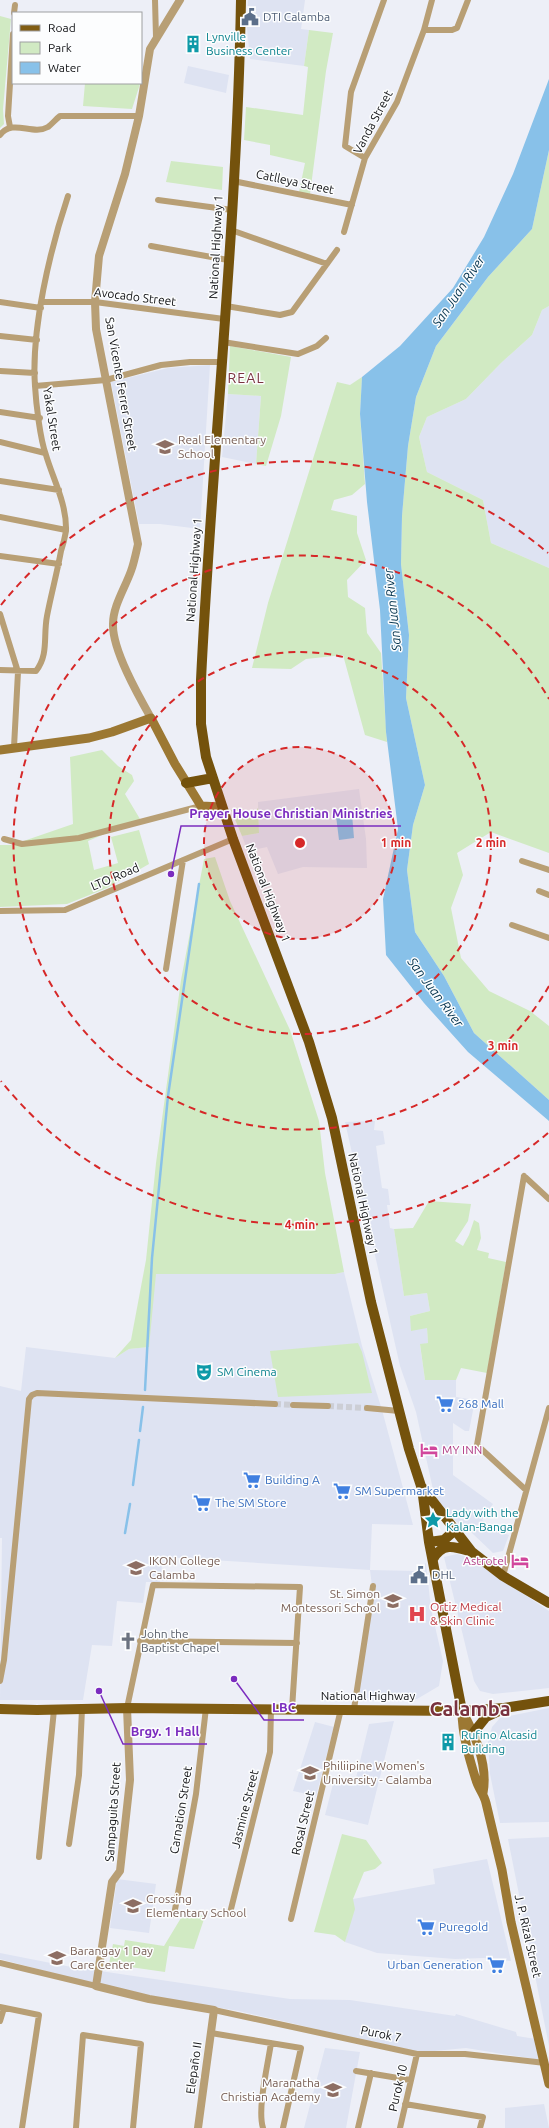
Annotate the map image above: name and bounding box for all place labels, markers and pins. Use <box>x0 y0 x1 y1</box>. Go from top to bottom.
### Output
public building icon: DTI Calamba <box>240 7 260 27</box>
place label: DTI Calamba <box>263 10 330 23</box>
place label: Lynville Business Center <box>206 30 292 57</box>
building icon: Lynville Business Center <box>183 34 203 54</box>
place label: Real Elementary School <box>178 433 266 460</box>
school or university icon: Real Elementary School <box>155 437 175 457</box>
callout: Prayer House Christian Ministries <box>181 801 401 826</box>
centre of rings <box>293 836 307 850</box>
theatre icon: SM Cinema <box>194 1362 214 1382</box>
place label: SM Cinema <box>217 1365 277 1378</box>
supermarket icon: 268 Mall <box>435 1394 455 1414</box>
place label: 268 Mall <box>458 1397 504 1410</box>
hotel icon: MY INN <box>419 1440 439 1460</box>
place label: MY INN <box>442 1443 482 1456</box>
supermarket icon: Building A <box>242 1470 262 1490</box>
place label: Building A <box>265 1473 320 1486</box>
supermarket icon: SM Supermarket <box>332 1481 352 1501</box>
place label: SM Supermarket <box>355 1484 444 1497</box>
supermarket icon: The SM Store <box>192 1493 212 1513</box>
place label: The SM Store <box>215 1496 287 1509</box>
place label: Lady with the Kalan-Banga <box>446 1506 519 1533</box>
place icon: Lady with the Kalan-Banga <box>423 1510 443 1530</box>
hotel icon: Astrotel <box>510 1551 530 1571</box>
place label: IKON College Calamba <box>149 1554 220 1581</box>
place label: Astrotel <box>463 1554 507 1567</box>
school or university icon: IKON College Calamba <box>126 1558 146 1578</box>
public building icon: DHL <box>409 1565 429 1585</box>
place label: DHL <box>432 1568 455 1581</box>
place label: St. Simon Montessori School <box>281 1587 380 1614</box>
school or university icon: St. Simon Montessori School <box>383 1591 403 1611</box>
place label: Ortiz Medical & Skin Clinic <box>430 1600 502 1627</box>
hospital icon: Ortiz Medical & Skin Clinic <box>407 1604 427 1624</box>
place label: John the Baptist Chapel <box>141 1627 219 1654</box>
church icon: John the Baptist Chapel <box>118 1631 138 1651</box>
callout: LBC <box>264 1695 304 1720</box>
callout: Brgy. 1 Hall <box>123 1719 207 1744</box>
place label: Rufino Alcasid Building <box>461 1728 537 1755</box>
building icon: Rufino Alcasid Building <box>438 1732 458 1752</box>
place label: Philiipine Women's University - Calamba <box>323 1759 432 1786</box>
school or university icon: Philiipine Women's University - Calamba <box>300 1763 320 1783</box>
place label: Crossing Elementary School <box>146 1892 246 1919</box>
school or university icon: Crossing Elementary School <box>123 1896 143 1916</box>
supermarket icon: Puregold <box>416 1917 436 1937</box>
place label: Puregold <box>439 1920 488 1933</box>
place label: Barangay 1 Day Care Center <box>70 1944 153 1971</box>
school or university icon: Barangay 1 Day Care Center <box>47 1948 67 1968</box>
supermarket icon: Urban Generation <box>486 1955 506 1975</box>
place label: Urban Generation <box>387 1958 483 1971</box>
place label: Maranatha Christian Academy <box>220 2076 320 2103</box>
school or university icon: Maranatha Christian Academy <box>323 2080 343 2100</box>

